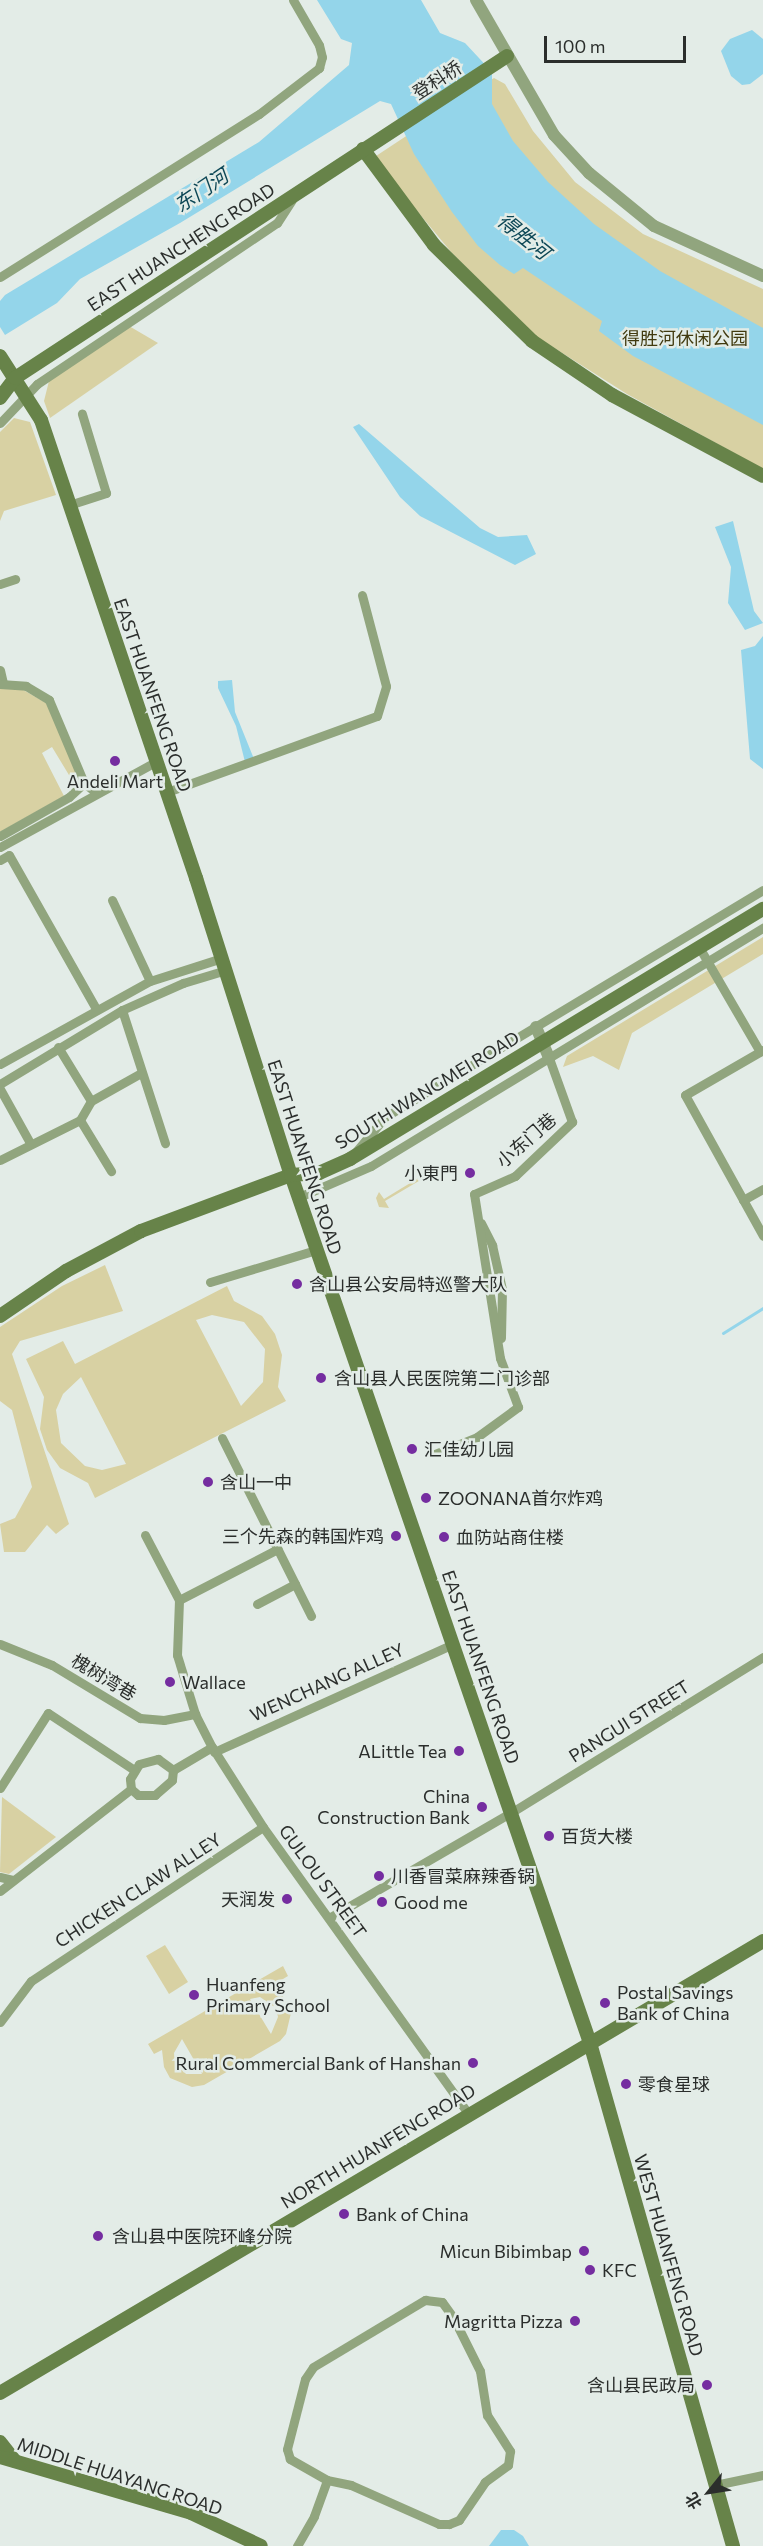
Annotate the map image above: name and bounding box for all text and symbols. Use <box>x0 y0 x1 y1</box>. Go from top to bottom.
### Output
scale bar <box>547 24 690 62</box>
text: 100 m <box>555 35 605 57</box>
street label: 登科桥 <box>408 56 466 104</box>
water label: 东门河 <box>169 163 233 217</box>
street label: EAST HUANCHENG ROAD <box>83 178 279 316</box>
water label: 得胜河 <box>493 208 555 264</box>
park label: 得胜河休闲公园 <box>622 327 748 349</box>
street label: EAST HUANFENG ROAD <box>110 595 196 795</box>
marker: Andeli Mart <box>108 754 122 768</box>
place label: Andeli Mart <box>67 770 163 792</box>
street label: SOUTH WANGMEI ROAD <box>331 1026 523 1154</box>
street label: EAST HUANFENG ROAD <box>263 1057 347 1257</box>
street label: 小东门巷 <box>492 1108 560 1172</box>
place label: 小東門 <box>404 1162 458 1184</box>
marker: 小東門 <box>463 1166 477 1180</box>
place label: 含山县公安局特巡警大队 <box>309 1273 507 1295</box>
marker: 含山县公安局特巡警大队 <box>290 1277 304 1291</box>
place label: 含山县人民医院第二门诊部 <box>334 1367 550 1389</box>
marker: 含山县人民医院第二门诊部 <box>312 1369 330 1387</box>
place label: 汇佳幼儿园 <box>424 1438 514 1460</box>
marker: 汇佳幼儿园 <box>405 1442 419 1456</box>
place label: 含山一中 <box>220 1471 292 1493</box>
marker: 含山一中 <box>201 1475 215 1489</box>
place label: ZOONANA首尔炸鸡 <box>438 1487 603 1509</box>
marker: ZOONANA首尔炸鸡 <box>419 1491 433 1505</box>
place label: 三个先森的韩国炸鸡 <box>222 1525 384 1547</box>
place label: 血防站商住楼 <box>456 1526 564 1548</box>
marker: 三个先森的韩国炸鸡 <box>389 1529 403 1543</box>
marker: 血防站商住楼 <box>437 1530 451 1544</box>
street label: EAST HUANFENG ROAD <box>438 1567 524 1767</box>
street label: WENCHANG ALLEY <box>247 1638 407 1726</box>
street label: 槐树湾巷 <box>68 1649 140 1705</box>
place label: Wallace <box>182 1671 246 1693</box>
marker: Wallace <box>163 1675 177 1689</box>
street label: PANGUI STREET <box>565 1675 693 1767</box>
place label: ALittle Tea <box>358 1740 447 1762</box>
marker: ALittle Tea <box>452 1744 466 1758</box>
place label: China Construction Bank <box>317 1786 470 1828</box>
marker: China Construction Bank <box>475 1800 489 1814</box>
street label: GULOU STREET <box>275 1820 371 1942</box>
place label: 百货大楼 <box>561 1825 633 1847</box>
street label: CHICKEN CLAW ALLEY <box>51 1828 225 1952</box>
marker: 百货大楼 <box>542 1829 556 1843</box>
place label: 川香冒菜麻辣香锅 <box>391 1865 535 1887</box>
marker: 川香冒菜麻辣香锅 <box>372 1869 386 1883</box>
place label: 天润发 <box>221 1888 275 1910</box>
place label: Good me <box>394 1891 468 1913</box>
marker: 天润发 <box>280 1892 294 1906</box>
marker: Good me <box>375 1895 389 1909</box>
place label: Huanfeng Primary School <box>206 1974 330 2016</box>
place label: Postal Savings Bank of China <box>617 1982 733 2024</box>
marker: Huanfeng Primary School <box>187 1988 201 2002</box>
marker: Postal Savings Bank of China <box>598 1996 612 2010</box>
place label: Rural Commercial Bank of Hanshan <box>176 2052 461 2074</box>
marker: Rural Commercial Bank of Hanshan <box>466 2056 480 2070</box>
place label: 零食星球 <box>638 2073 710 2095</box>
marker: 零食星球 <box>619 2077 633 2091</box>
street label: NORTH HUANFENG ROAD <box>277 2079 479 2213</box>
street label: WEST HUANFENG ROAD <box>630 2151 708 2359</box>
place label: Bank of China <box>356 2203 469 2225</box>
marker: Bank of China <box>337 2207 351 2221</box>
place label: 含山县中医院环峰分院 <box>112 2225 292 2247</box>
marker: 含山县中医院环峰分院 <box>89 2227 107 2245</box>
place label: Micun Bibimbap <box>439 2240 572 2262</box>
marker: Micun Bibimbap <box>577 2244 591 2258</box>
place label: KFC <box>602 2259 637 2281</box>
marker: KFC <box>583 2263 597 2277</box>
place label: Magritta Pizza <box>444 2310 563 2332</box>
marker: Magritta Pizza <box>568 2314 582 2328</box>
place label: 含山县民政局 <box>587 2374 695 2396</box>
marker: 含山县民政局 <box>700 2378 714 2392</box>
street label: MIDDLE HUAYANG ROAD <box>15 2433 225 2519</box>
north arrow <box>679 2462 739 2522</box>
text: 北 <box>681 2490 705 2513</box>

